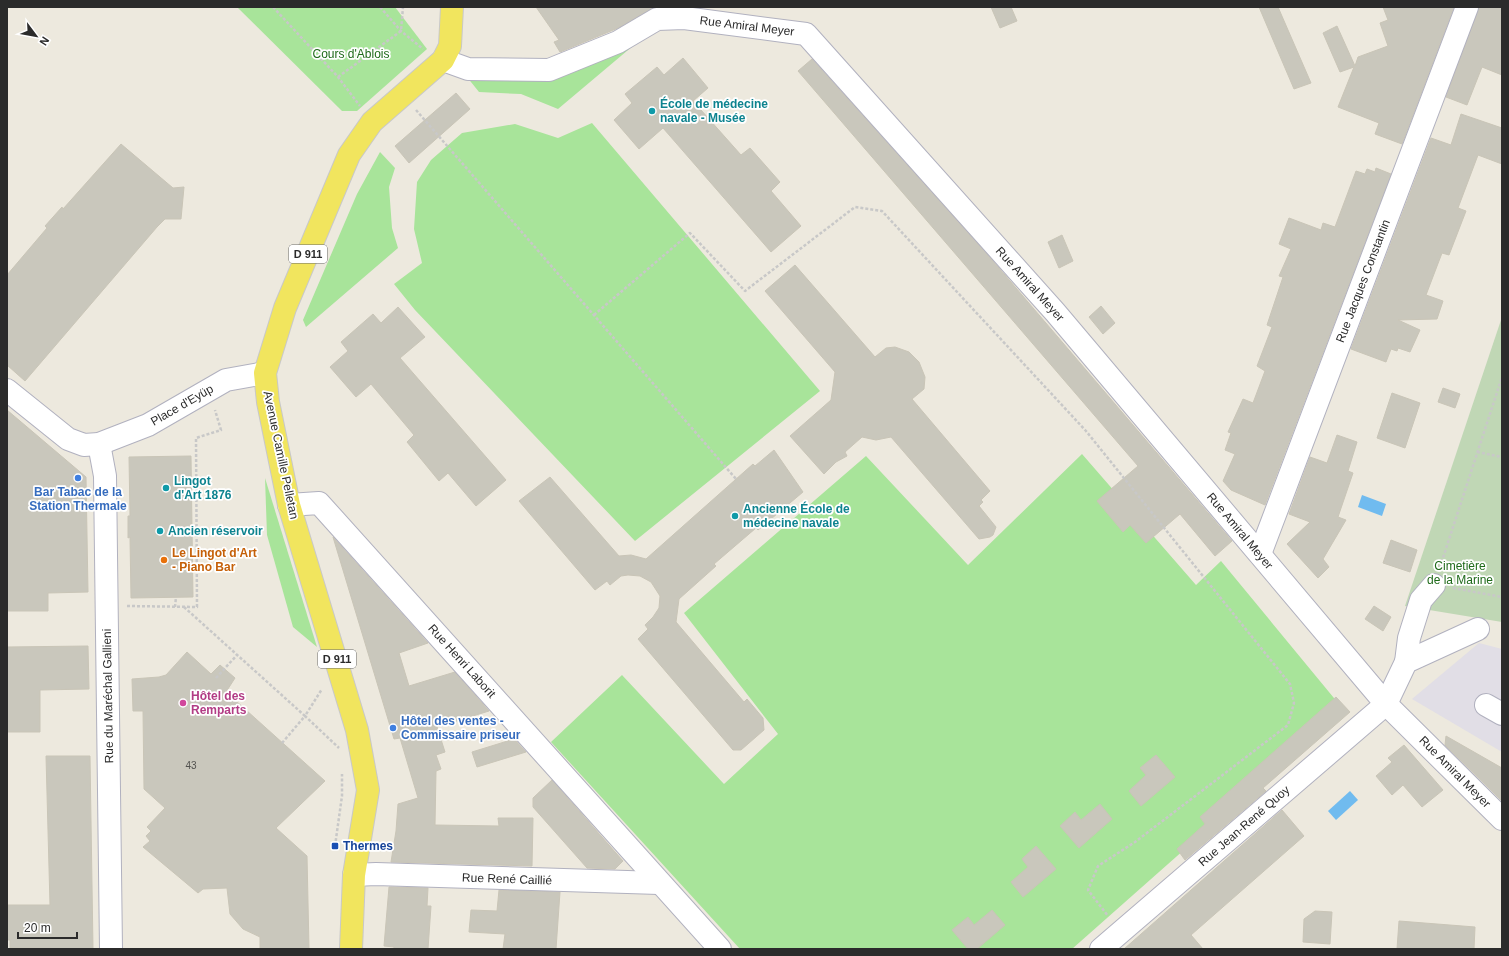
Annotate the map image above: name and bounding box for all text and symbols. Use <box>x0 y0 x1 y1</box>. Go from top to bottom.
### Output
street label: Rue Amiral Meyer <box>699 13 795 39</box>
north arrow <box>16 16 56 56</box>
text: N <box>37 35 52 48</box>
park label: Cours d'Ablois <box>313 47 390 61</box>
place label: École de médecine navale - Musée <box>660 96 768 125</box>
marker: École de médecine navale - Musée <box>647 106 657 116</box>
street label: Rue Jacques Constantin <box>1333 217 1393 345</box>
street label: Rue Amiral Meyer <box>993 244 1067 324</box>
road number: D 911 <box>289 245 327 263</box>
street label: Place d'Eyüp <box>148 381 216 428</box>
street label: Avenue Camille Pelletan <box>261 390 301 520</box>
marker: Bar Tabac de la Station Thermale <box>73 473 83 483</box>
place label: Lingot d'Art 1876 <box>174 474 232 502</box>
marker: Lingot d'Art 1876 <box>161 483 171 493</box>
place label: Bar Tabac de la Station Thermale <box>29 485 127 513</box>
street label: Rue Amiral Meyer <box>1204 490 1276 572</box>
place label: Ancienne École de médecine navale <box>743 501 850 530</box>
marker: Ancienne École de médecine navale <box>730 511 740 521</box>
place label: Ancien réservoir <box>168 524 263 538</box>
marker: Ancien réservoir <box>155 526 165 536</box>
place label: Le Lingot d'Art - Piano Bar <box>172 546 257 574</box>
marker: Le Lingot d'Art - Piano Bar <box>159 555 169 565</box>
park label: Cimetière de la Marine <box>1427 559 1493 587</box>
street label: Rue Henri Laborit <box>425 621 499 701</box>
street label: Rue du Maréchal Gallieni <box>100 629 116 763</box>
road number: D 911 <box>318 650 356 668</box>
place label: Hôtel des Remparts <box>191 689 247 717</box>
marker: Hôtel des Remparts <box>178 698 188 708</box>
place label: Hôtel des ventes - Commissaire priseur <box>401 714 521 742</box>
marker: Hôtel des ventes - Commissaire priseur <box>388 723 398 733</box>
street label: Rue Amiral Meyer <box>1416 733 1494 811</box>
house number: 43 <box>185 760 197 771</box>
street label: Rue Jean-René Quoy <box>1196 783 1292 869</box>
place label: Thermes <box>343 839 393 853</box>
marker: Thermes <box>330 841 340 851</box>
street label: Rue René Caillié <box>462 870 553 888</box>
scale bar <box>18 914 77 940</box>
text: 20 m <box>24 921 51 935</box>

